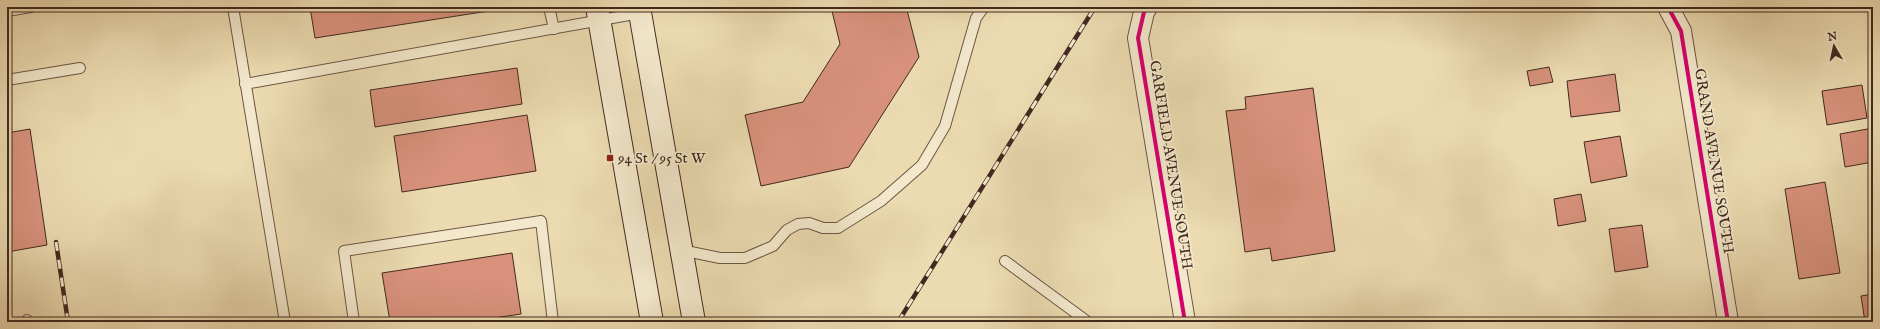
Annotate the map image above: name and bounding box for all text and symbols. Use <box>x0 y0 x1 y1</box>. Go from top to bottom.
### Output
north arrow <box>1814 26 1854 66</box>
text: N <box>1826 29 1839 45</box>
street label: GARFIELD AVENUE SOUTH <box>1145 59 1197 271</box>
street label: GRAND AVENUE SOUTH <box>1690 67 1738 255</box>
place label: 94 St / 95 St W <box>617 149 706 168</box>
marker: 94 St / 95 St W <box>605 153 615 163</box>

